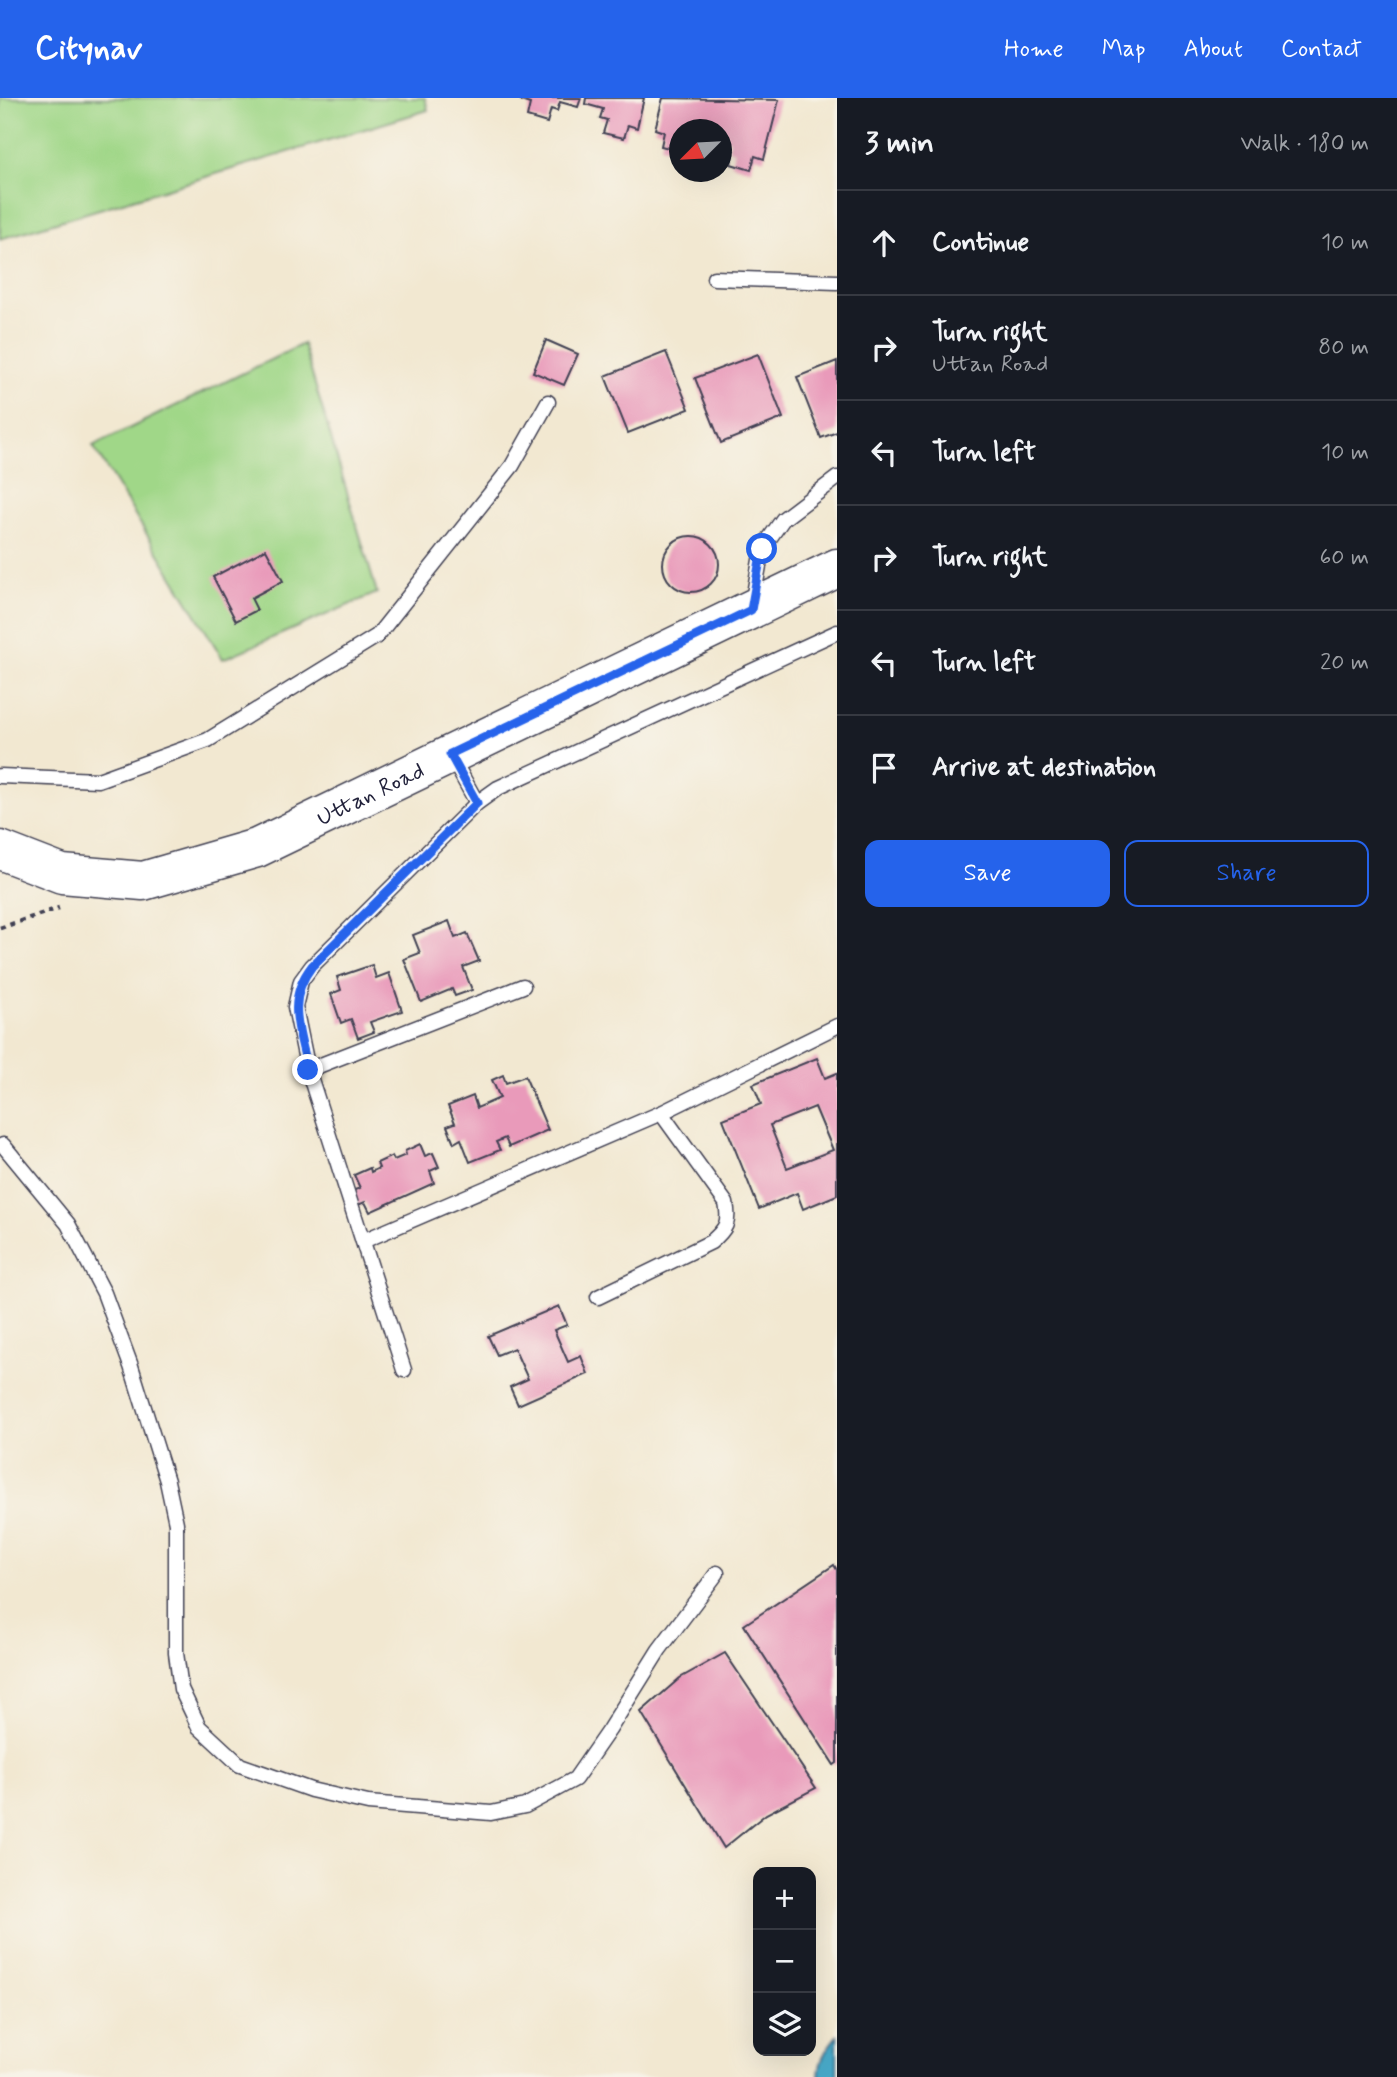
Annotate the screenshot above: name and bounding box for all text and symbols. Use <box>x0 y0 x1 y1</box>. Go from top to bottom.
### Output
text: Citynav <box>35 27 142 71</box>
text: Home <box>1004 34 1064 65</box>
text: Map <box>1102 34 1146 65</box>
text: About <box>1184 34 1243 65</box>
text: Contact <box>1281 34 1362 65</box>
north arrow <box>669 119 732 182</box>
text: 3 min <box>865 124 934 163</box>
text: Walk · 180 m <box>1240 129 1369 159</box>
icon: ahead <box>865 224 903 262</box>
text: Continue <box>932 226 1029 260</box>
text: 10 m <box>1321 228 1369 258</box>
text: Turn right <box>932 316 1048 350</box>
icon: right <box>865 329 903 367</box>
text: 80 m <box>1318 333 1369 363</box>
text: Uttan Road <box>932 350 1048 380</box>
icon: left <box>865 434 903 472</box>
text: Turn left <box>932 436 1036 470</box>
text: 10 m <box>1321 438 1369 468</box>
route start <box>746 533 777 564</box>
icon: right <box>865 539 903 577</box>
text: Turn right <box>932 541 1048 575</box>
text: 60 m <box>1320 543 1369 573</box>
icon: left <box>865 644 903 682</box>
text: Turn left <box>932 646 1036 680</box>
text: 20 m <box>1320 648 1369 678</box>
icon: arrive <box>865 749 903 787</box>
text: Arrive at destination <box>932 751 1156 785</box>
street label: Uttan Road <box>312 756 430 834</box>
button: Save <box>865 840 1110 907</box>
button: Share <box>1124 840 1369 907</box>
route end <box>292 1054 323 1085</box>
map controls <box>753 1867 816 2056</box>
button: + <box>753 1867 816 1930</box>
button: − <box>753 1930 816 1993</box>
button: layers <box>753 1993 816 2056</box>

